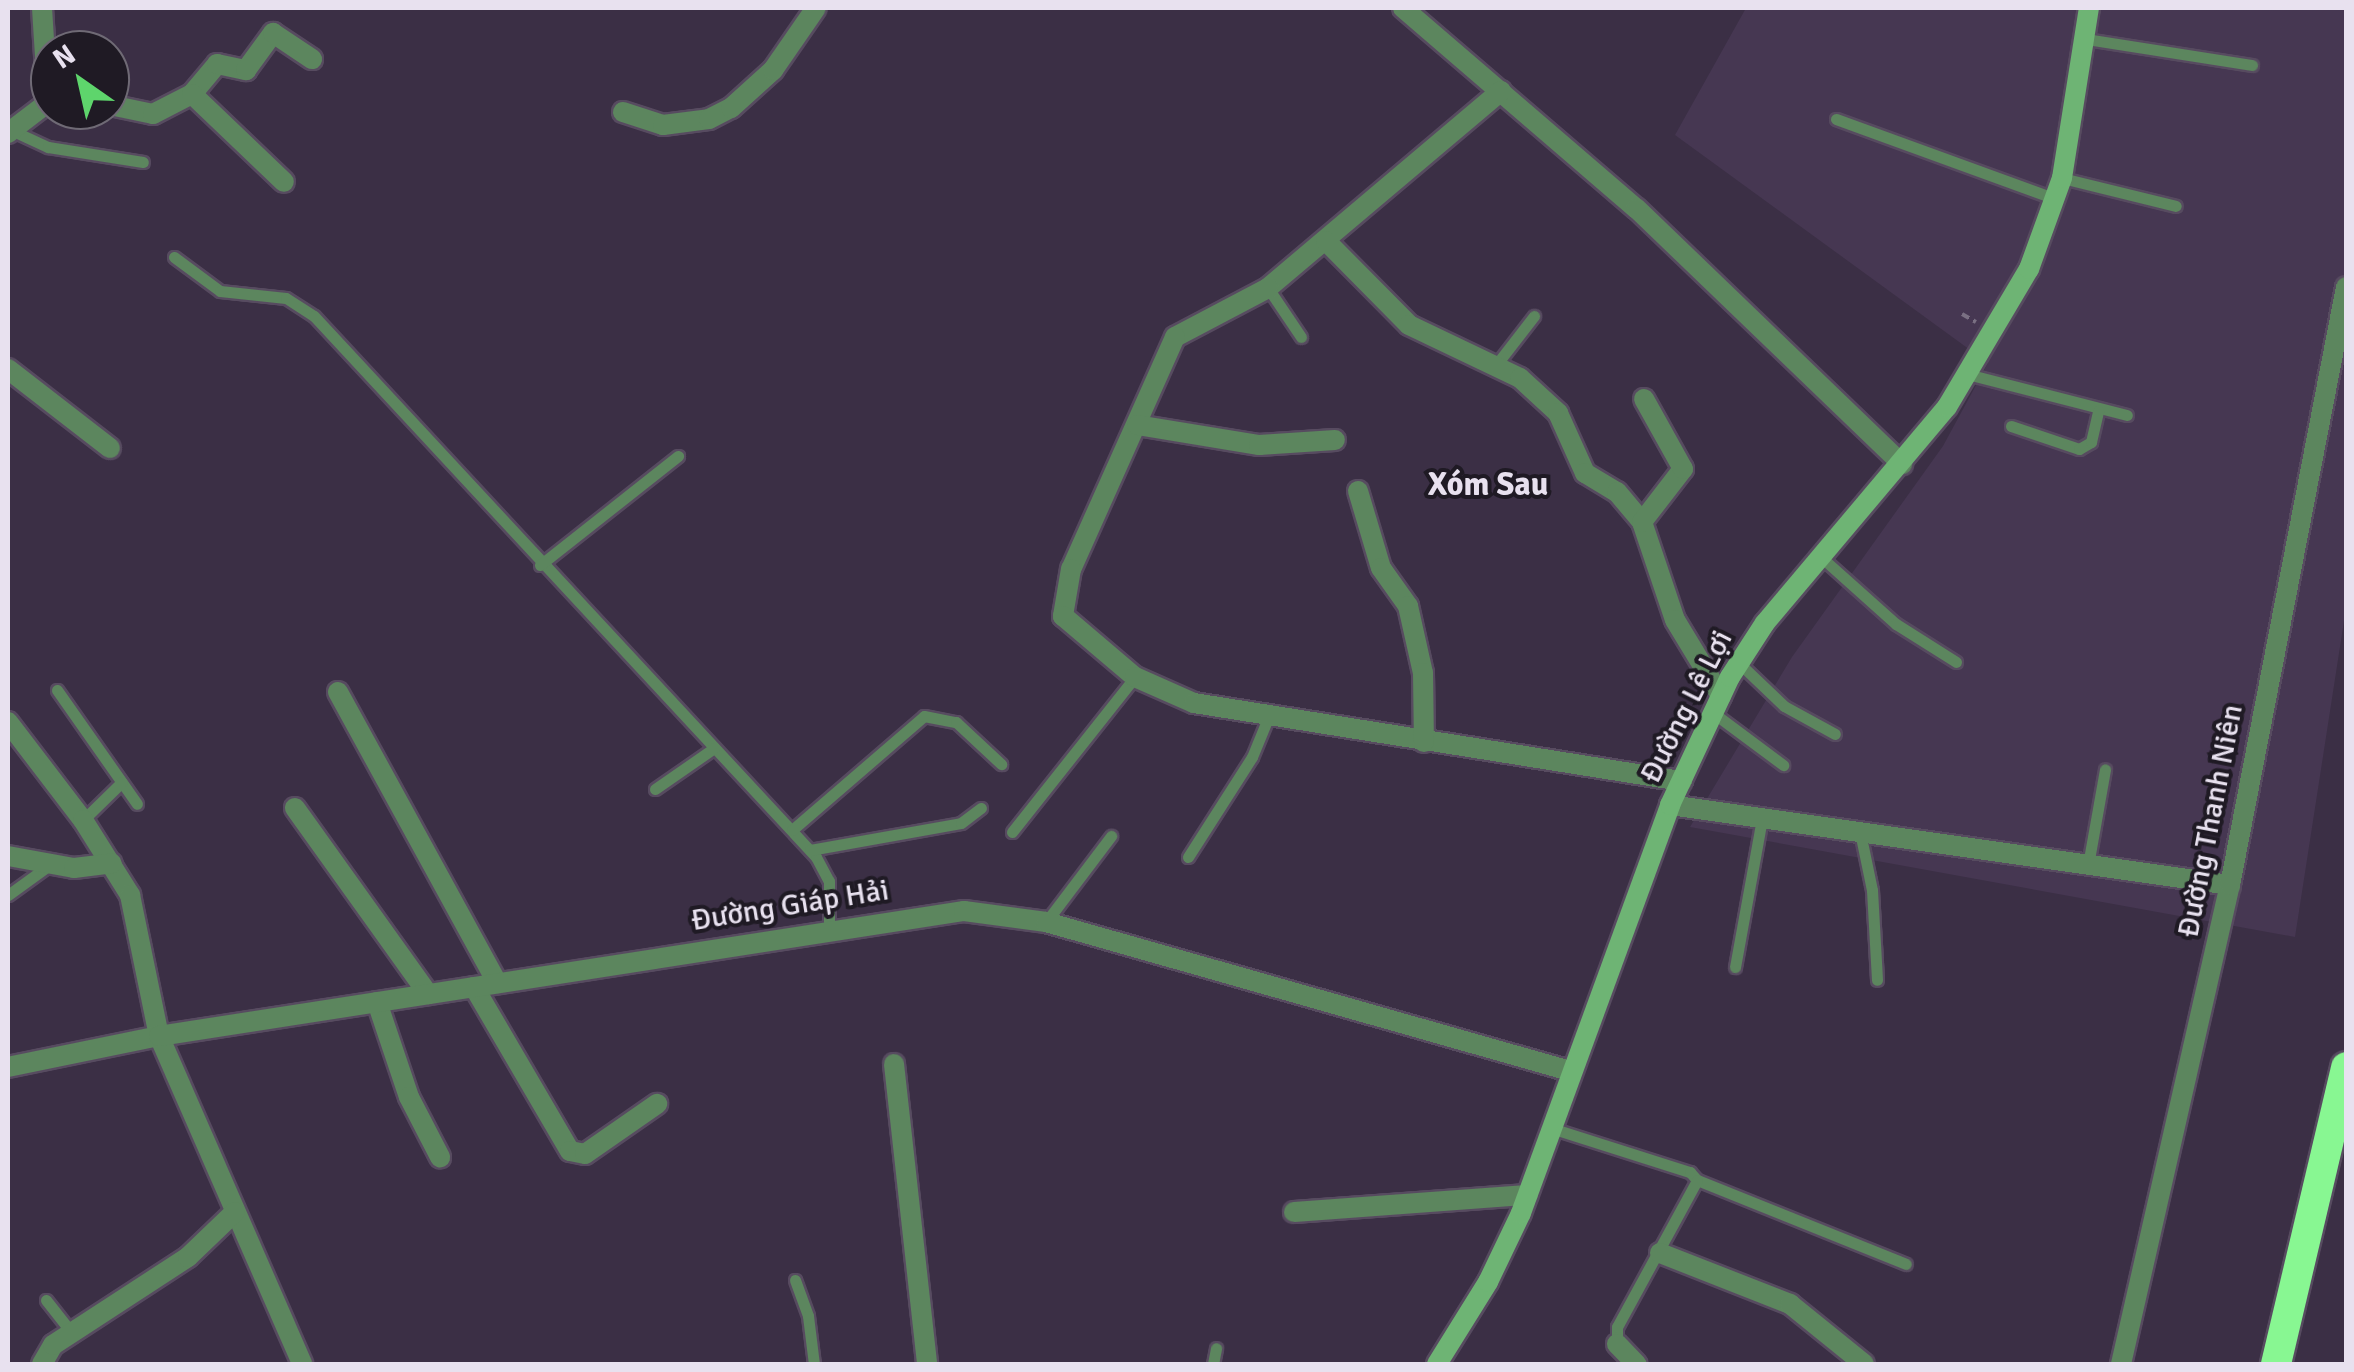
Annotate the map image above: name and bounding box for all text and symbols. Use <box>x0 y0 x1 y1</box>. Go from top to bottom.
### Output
north arrow <box>30 30 130 130</box>
text: N <box>47 37 82 76</box>
district label: Xóm Sau <box>1428 466 1548 504</box>
street label: Đường Lê Lợi <box>1633 625 1741 789</box>
street label: Đường Thanh Niên <box>2171 702 2251 940</box>
street label: Đường Giáp Hải <box>689 873 891 939</box>

